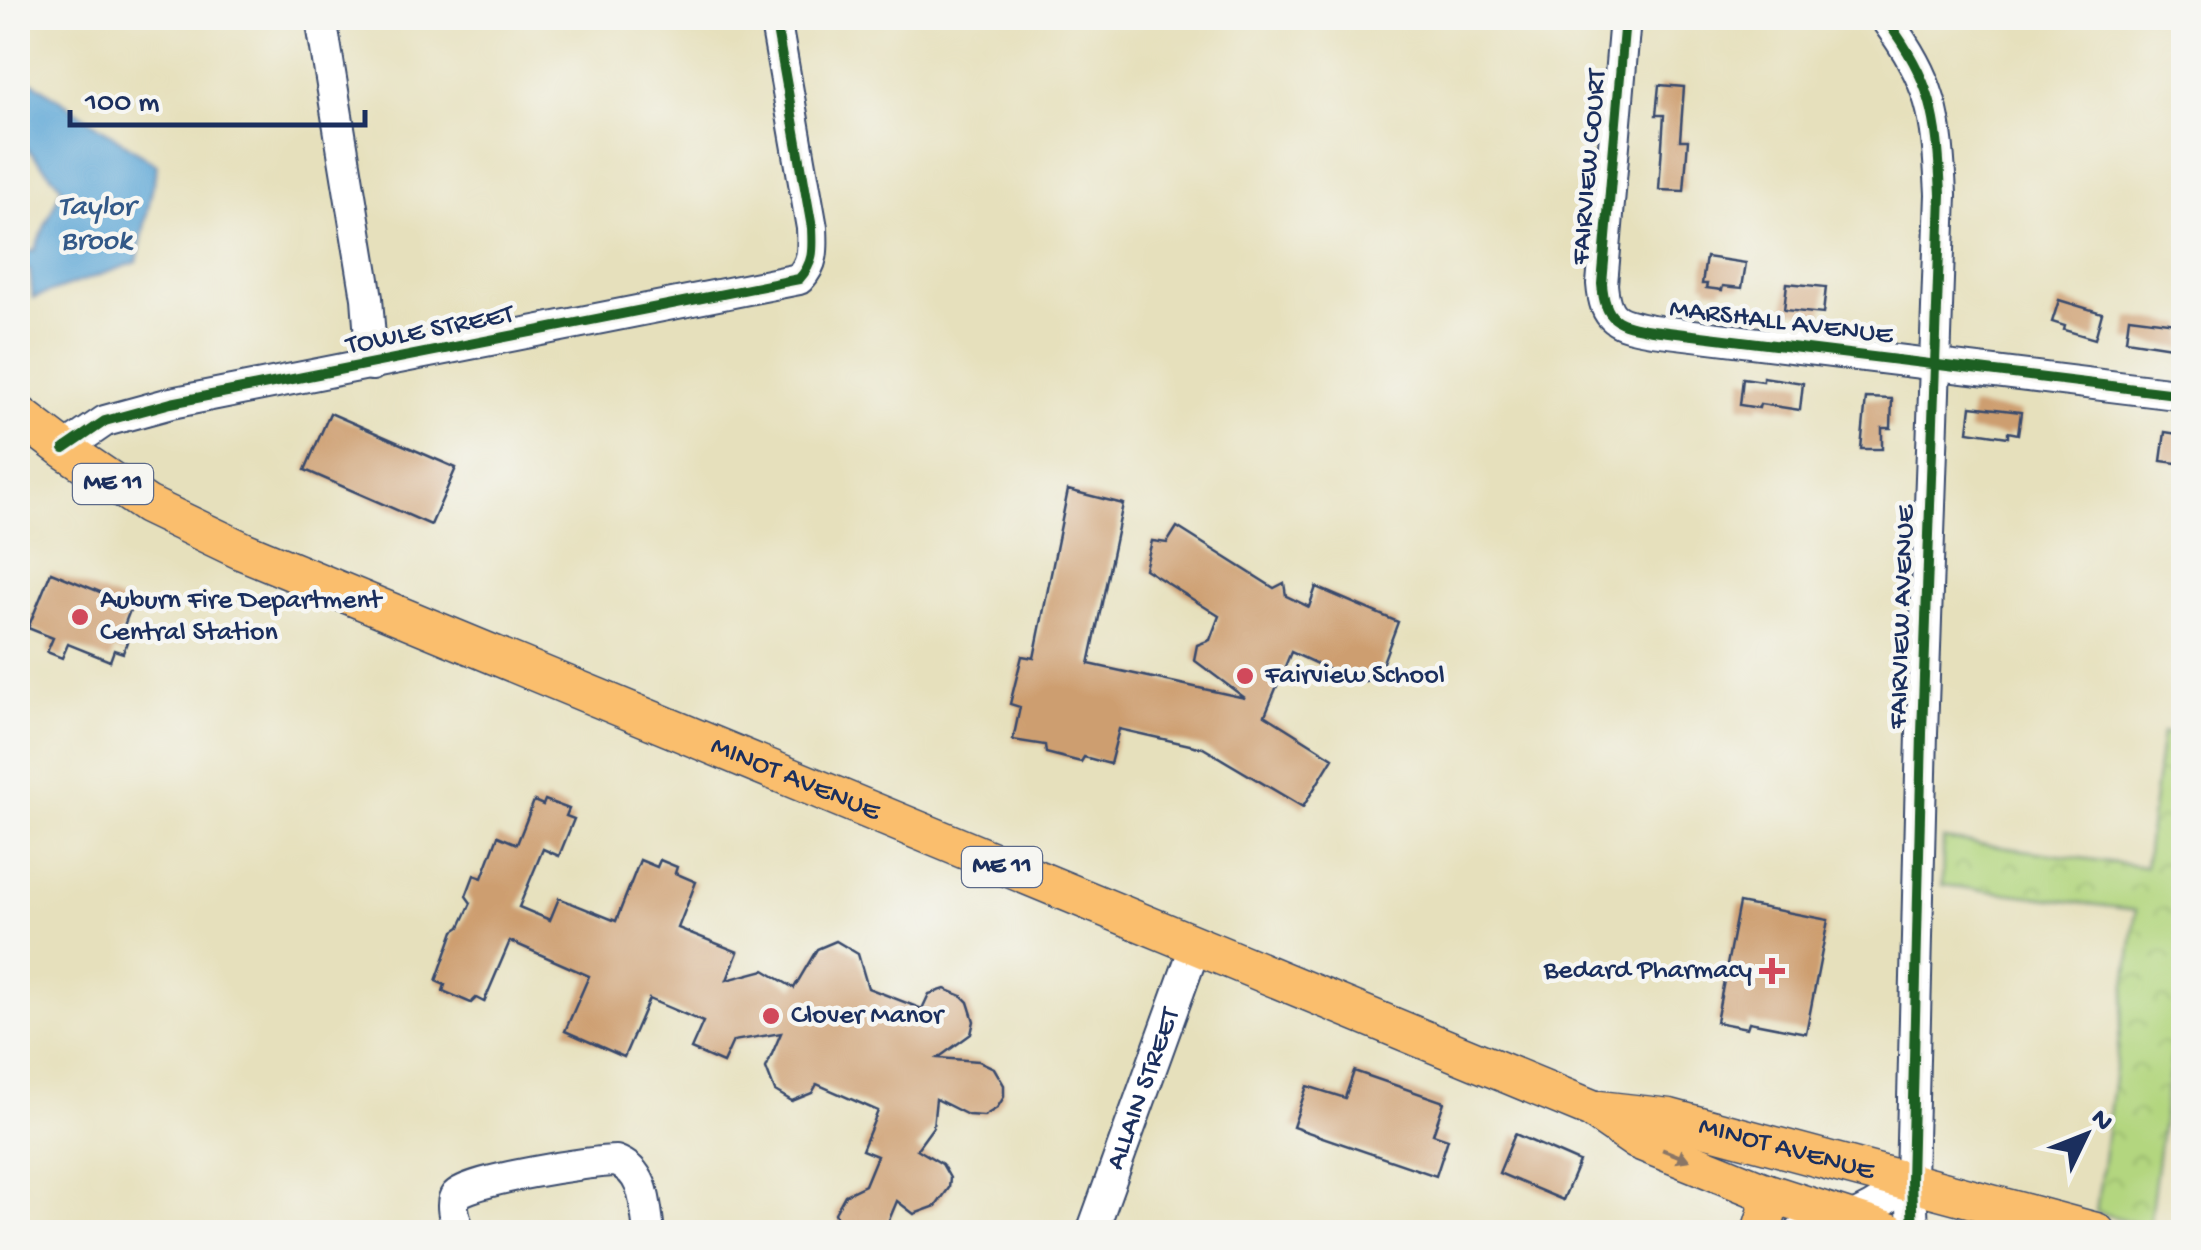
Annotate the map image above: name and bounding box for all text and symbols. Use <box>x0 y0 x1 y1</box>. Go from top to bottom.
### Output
scale bar <box>70 65 365 127</box>
street label: FAIRVIEW COURT <box>1565 67 1615 267</box>
text: 100 m <box>84 87 160 122</box>
water label: Taylor Brook <box>58 191 139 260</box>
street label: MARSHALL AVENUE <box>1667 293 1896 353</box>
street label: TOWLE STREET <box>342 298 518 364</box>
road number: ME 11 <box>73 464 153 504</box>
street label: FAIRVIEW AVENUE <box>1883 503 1923 730</box>
place label: Auburn Fire Department Central Station <box>100 585 384 650</box>
marker: Auburn Fire Department Central Station <box>69 606 91 628</box>
place label: Fairview School <box>1264 660 1445 693</box>
marker: Fairview School <box>1234 665 1256 687</box>
street label: MINOT AVENUE <box>706 730 886 830</box>
road number: ME 11 <box>962 847 1042 887</box>
place label: Bedard Pharmacy <box>1543 955 1752 988</box>
marker: Bedard Pharmacy <box>1761 960 1783 982</box>
place label: Clover Manor <box>791 1000 945 1033</box>
street label: ALLAIN STREET <box>1099 1003 1188 1174</box>
marker: Clover Manor <box>760 1005 782 1027</box>
north arrow <box>2036 1085 2136 1185</box>
text: N <box>2083 1103 2119 1139</box>
street label: MINOT AVENUE <box>1695 1110 1879 1189</box>
one-way arrow <box>1661 1148 1691 1164</box>

